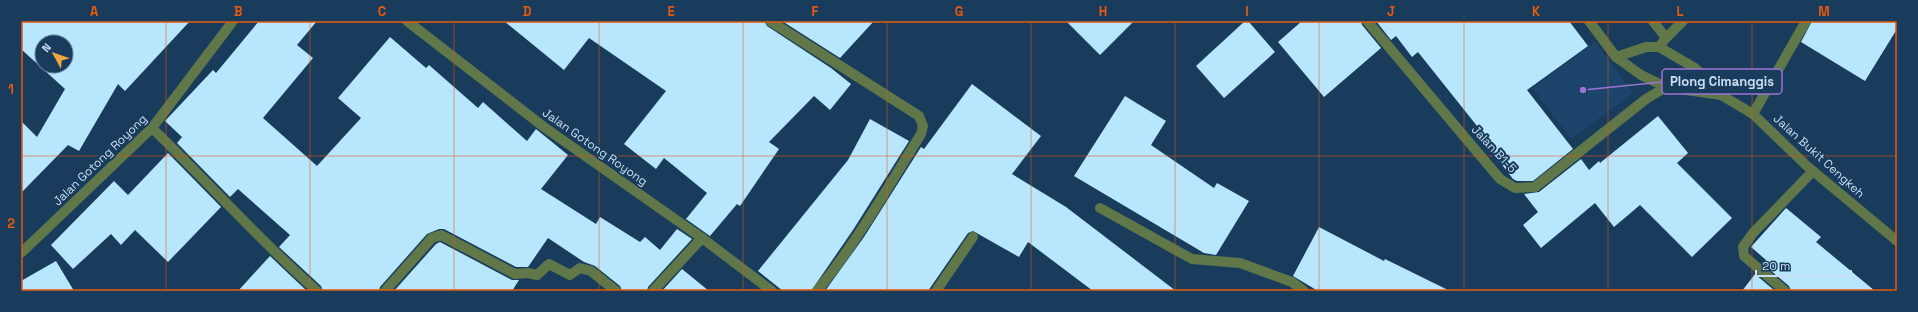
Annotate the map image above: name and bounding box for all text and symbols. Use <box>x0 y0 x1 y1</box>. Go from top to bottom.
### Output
text: A <box>90 3 99 20</box>
text: B <box>234 3 243 20</box>
text: C <box>378 3 386 20</box>
text: D <box>523 3 532 20</box>
text: E <box>667 3 675 20</box>
text: F <box>812 3 819 20</box>
text: G <box>955 3 963 20</box>
text: H <box>1099 3 1107 20</box>
text: I <box>1245 3 1249 20</box>
text: J <box>1387 3 1395 20</box>
text: K <box>1532 3 1541 20</box>
text: L <box>1676 3 1684 20</box>
text: M <box>1818 3 1830 20</box>
north arrow <box>34 34 74 74</box>
text: N <box>39 40 54 55</box>
callout: Plong Cimanggis <box>1662 69 1782 94</box>
text: Plong Cimanggis <box>1670 73 1774 90</box>
text: 1 <box>8 81 14 98</box>
street label: Jalan Gotong Royong <box>539 105 651 189</box>
street label: Jalan Gotong Royong <box>50 111 150 209</box>
street label: Jalan Bukit Cengkeh <box>1770 111 1868 201</box>
street label: Jalan B1-5 <box>1468 122 1520 176</box>
text: 2 <box>7 215 15 232</box>
scale bar <box>1756 252 1851 278</box>
text: 20 m <box>1762 258 1790 274</box>

